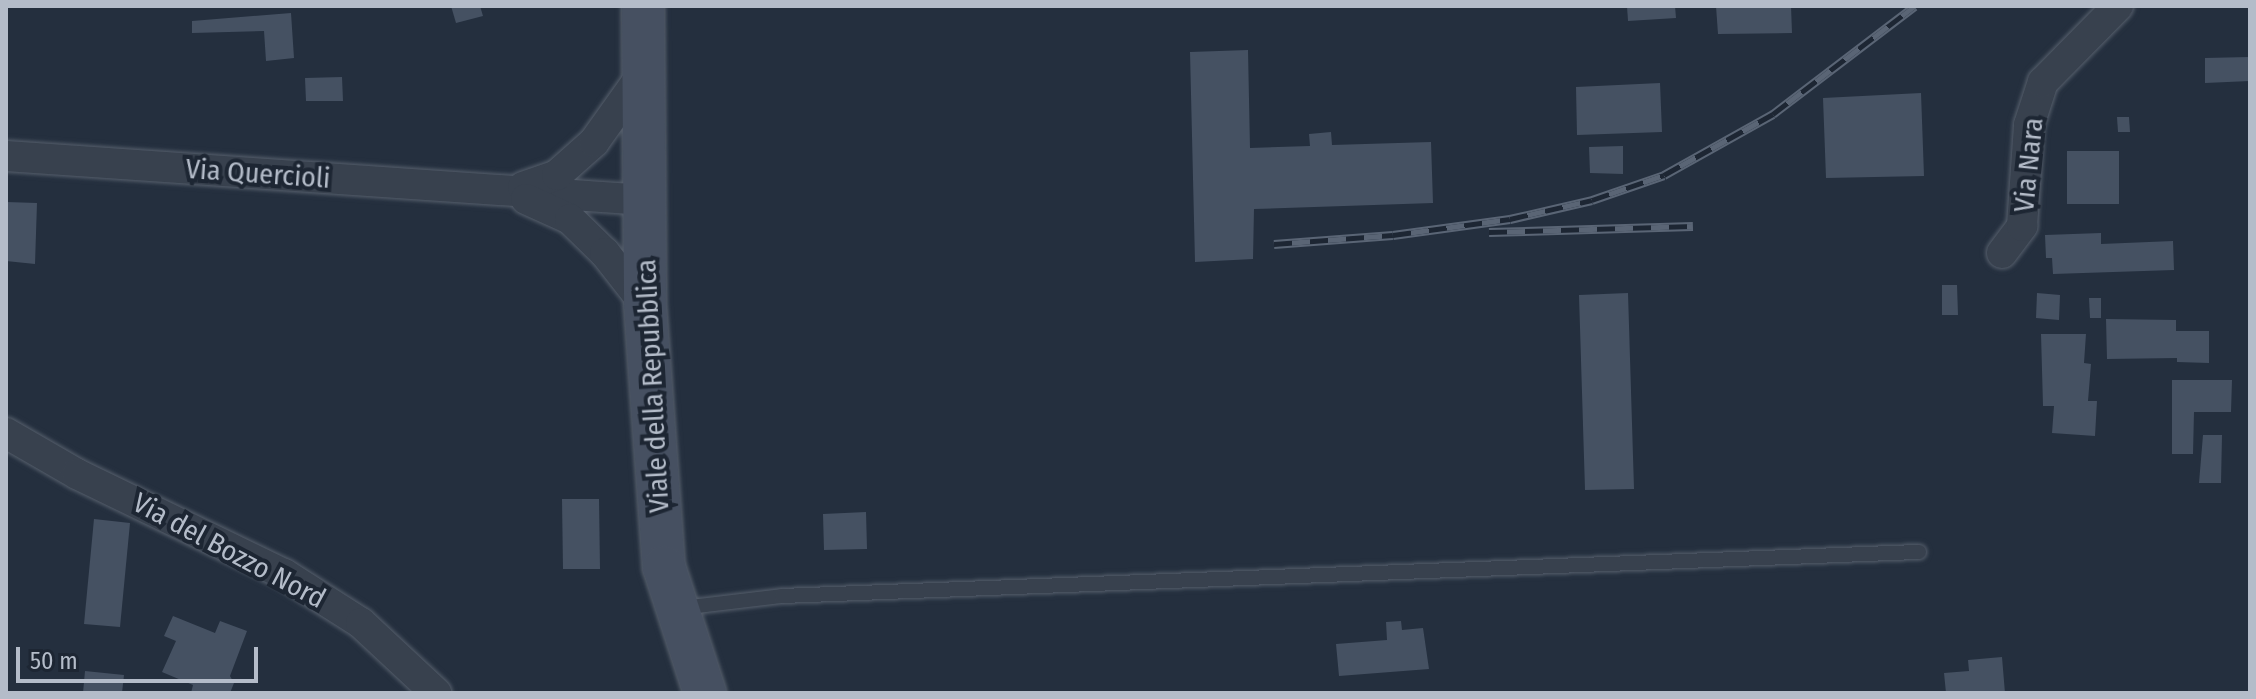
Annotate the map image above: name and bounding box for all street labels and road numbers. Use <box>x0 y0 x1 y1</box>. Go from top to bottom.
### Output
street label: Via Nara <box>2007 116 2051 214</box>
street label: Via Quercioli <box>185 152 331 196</box>
street label: Viale della Repubblica <box>630 258 676 514</box>
street label: Via del Bozzo Nord <box>127 486 331 616</box>

